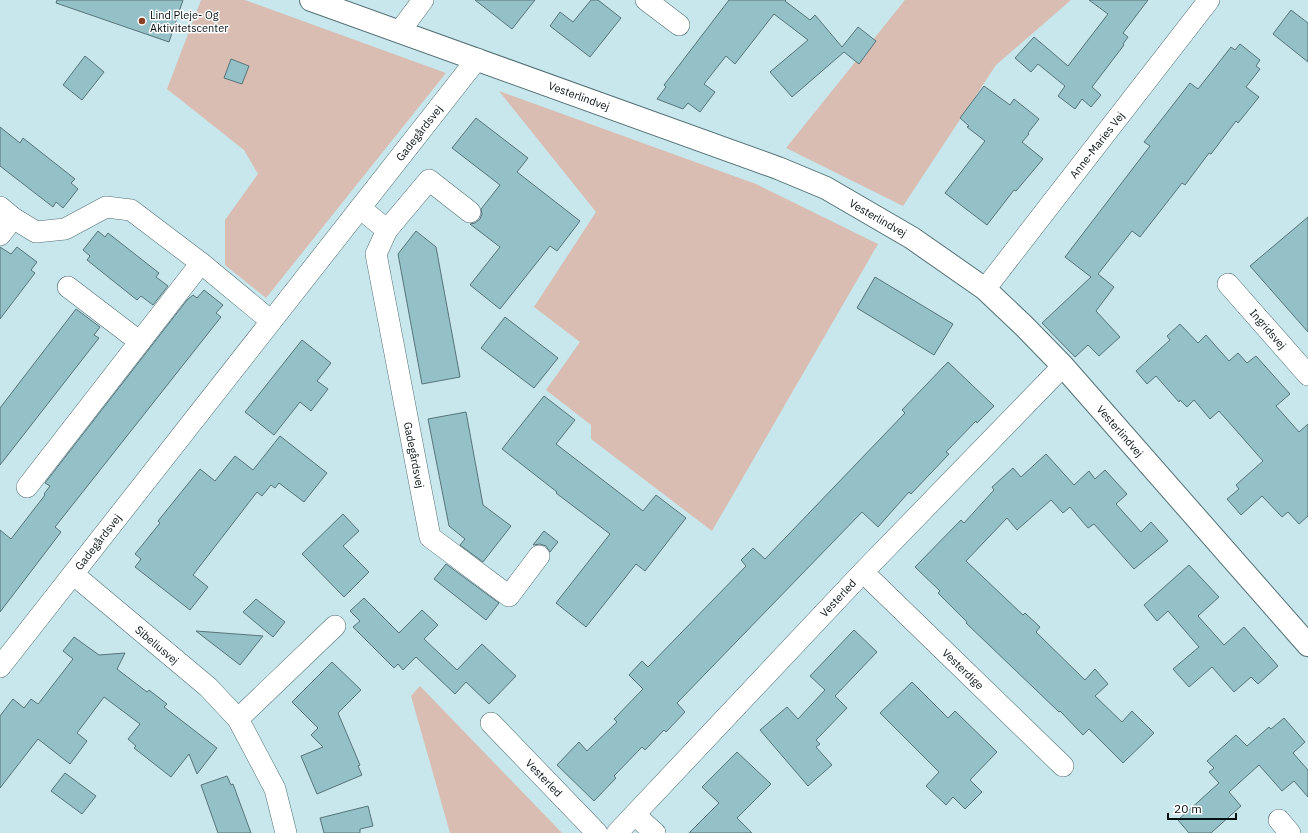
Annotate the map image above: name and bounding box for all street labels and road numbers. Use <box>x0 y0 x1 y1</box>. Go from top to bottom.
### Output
street label: Vesterlindvej <box>546 78 612 114</box>
street label: Gadegårdsvej <box>393 102 445 164</box>
street label: Anne-Maries Vej <box>1067 109 1127 181</box>
street label: Vesterlindvej <box>847 196 909 240</box>
street label: Ingridsvej <box>1247 306 1289 352</box>
street label: Vesterlindvej <box>1094 402 1146 460</box>
street label: Gadegårdsvej <box>401 421 427 489</box>
street label: Gadegårdsvej <box>72 511 124 573</box>
street label: Vesterled <box>817 576 859 620</box>
street label: Sibeliusvej <box>132 623 182 667</box>
street label: Vesterdige <box>939 646 987 692</box>
street label: Vesterled <box>523 756 565 800</box>

